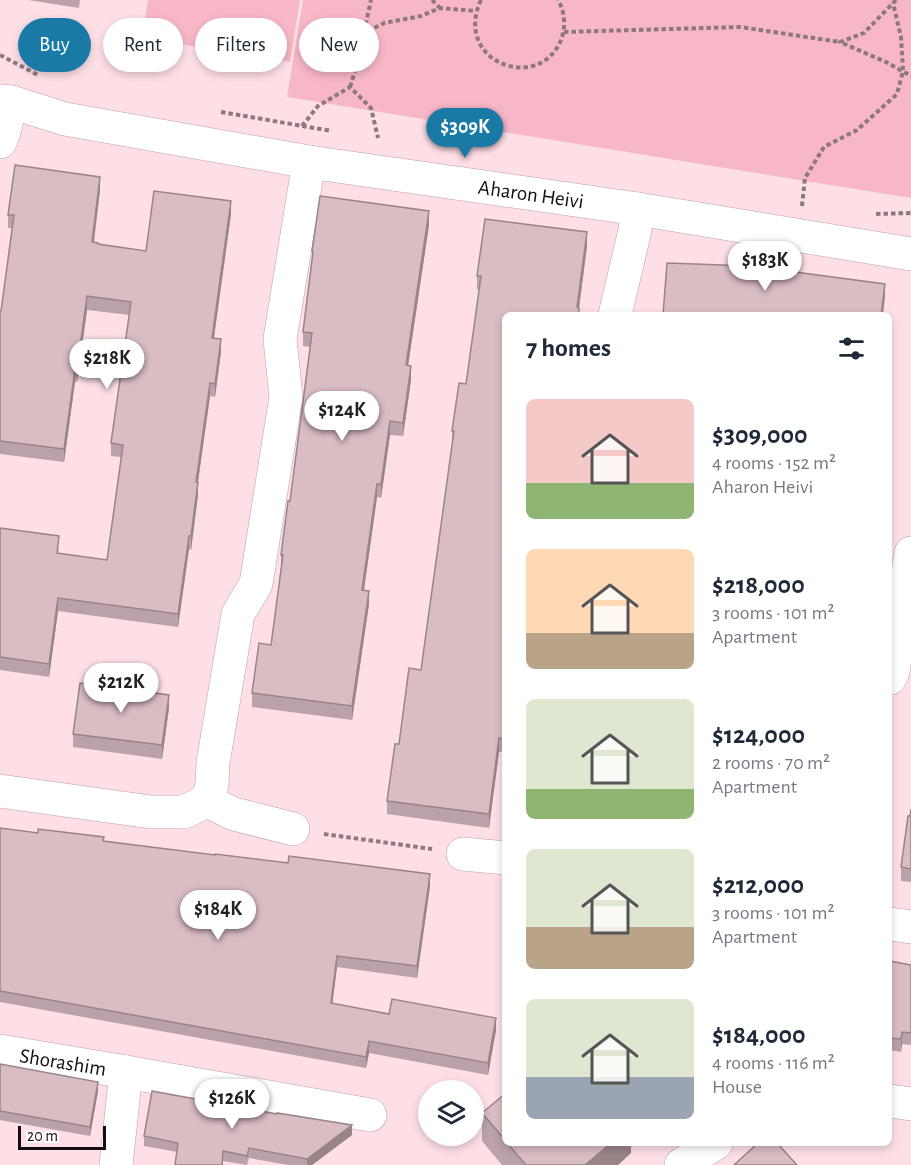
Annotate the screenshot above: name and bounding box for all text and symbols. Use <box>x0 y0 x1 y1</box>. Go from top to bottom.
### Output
chip: Buy <box>18 18 91 72</box>
chip: Rent <box>103 18 183 72</box>
chip: Filters <box>195 18 287 72</box>
chip: New <box>299 18 379 72</box>
pin: $309K <box>423 108 507 159</box>
text: $309K <box>440 117 490 137</box>
street label: Aharon Heivi <box>477 177 585 212</box>
pin: $183K <box>723 241 807 292</box>
text: $183K <box>742 250 788 270</box>
icon: filters <box>835 332 868 365</box>
text: 7 homes <box>526 335 611 361</box>
pin: $218K <box>65 339 149 390</box>
text: $218K <box>83 348 131 368</box>
pin: $124K <box>300 391 384 442</box>
text: $124K <box>318 400 366 420</box>
text: $309,000 <box>712 422 808 448</box>
icon: home <box>574 423 646 495</box>
text: 4 rooms · 152 m² <box>712 453 836 473</box>
text: Aharon Heivi <box>712 477 813 497</box>
text: $218,000 <box>712 572 805 598</box>
icon: home <box>574 573 646 645</box>
text: 3 rooms · 101 m² <box>712 603 835 623</box>
text: Apartment <box>712 627 797 647</box>
pin: $212K <box>79 663 163 714</box>
text: $212K <box>98 672 144 692</box>
text: $124,000 <box>712 722 805 748</box>
icon: home <box>574 723 646 795</box>
text: 2 rooms · 70 m² <box>712 753 830 773</box>
text: Apartment <box>712 777 797 797</box>
text: $212,000 <box>712 872 804 898</box>
icon: home <box>574 873 646 945</box>
pin: $184K <box>176 890 260 941</box>
text: $184K <box>194 899 242 919</box>
text: 3 rooms · 101 m² <box>712 903 835 923</box>
text: Apartment <box>712 927 797 947</box>
text: $184,000 <box>712 1022 806 1048</box>
icon: home <box>574 1023 646 1095</box>
street label: Shorashim <box>18 1045 108 1080</box>
text: 4 rooms · 116 m² <box>712 1053 835 1073</box>
text: House <box>712 1077 762 1097</box>
pin: $126K <box>190 1079 274 1130</box>
map controls <box>418 1080 484 1146</box>
button: layers <box>418 1080 484 1146</box>
text: $126K <box>209 1088 255 1108</box>
scale bar <box>18 1123 106 1150</box>
text: 20 m <box>27 1128 58 1144</box>

